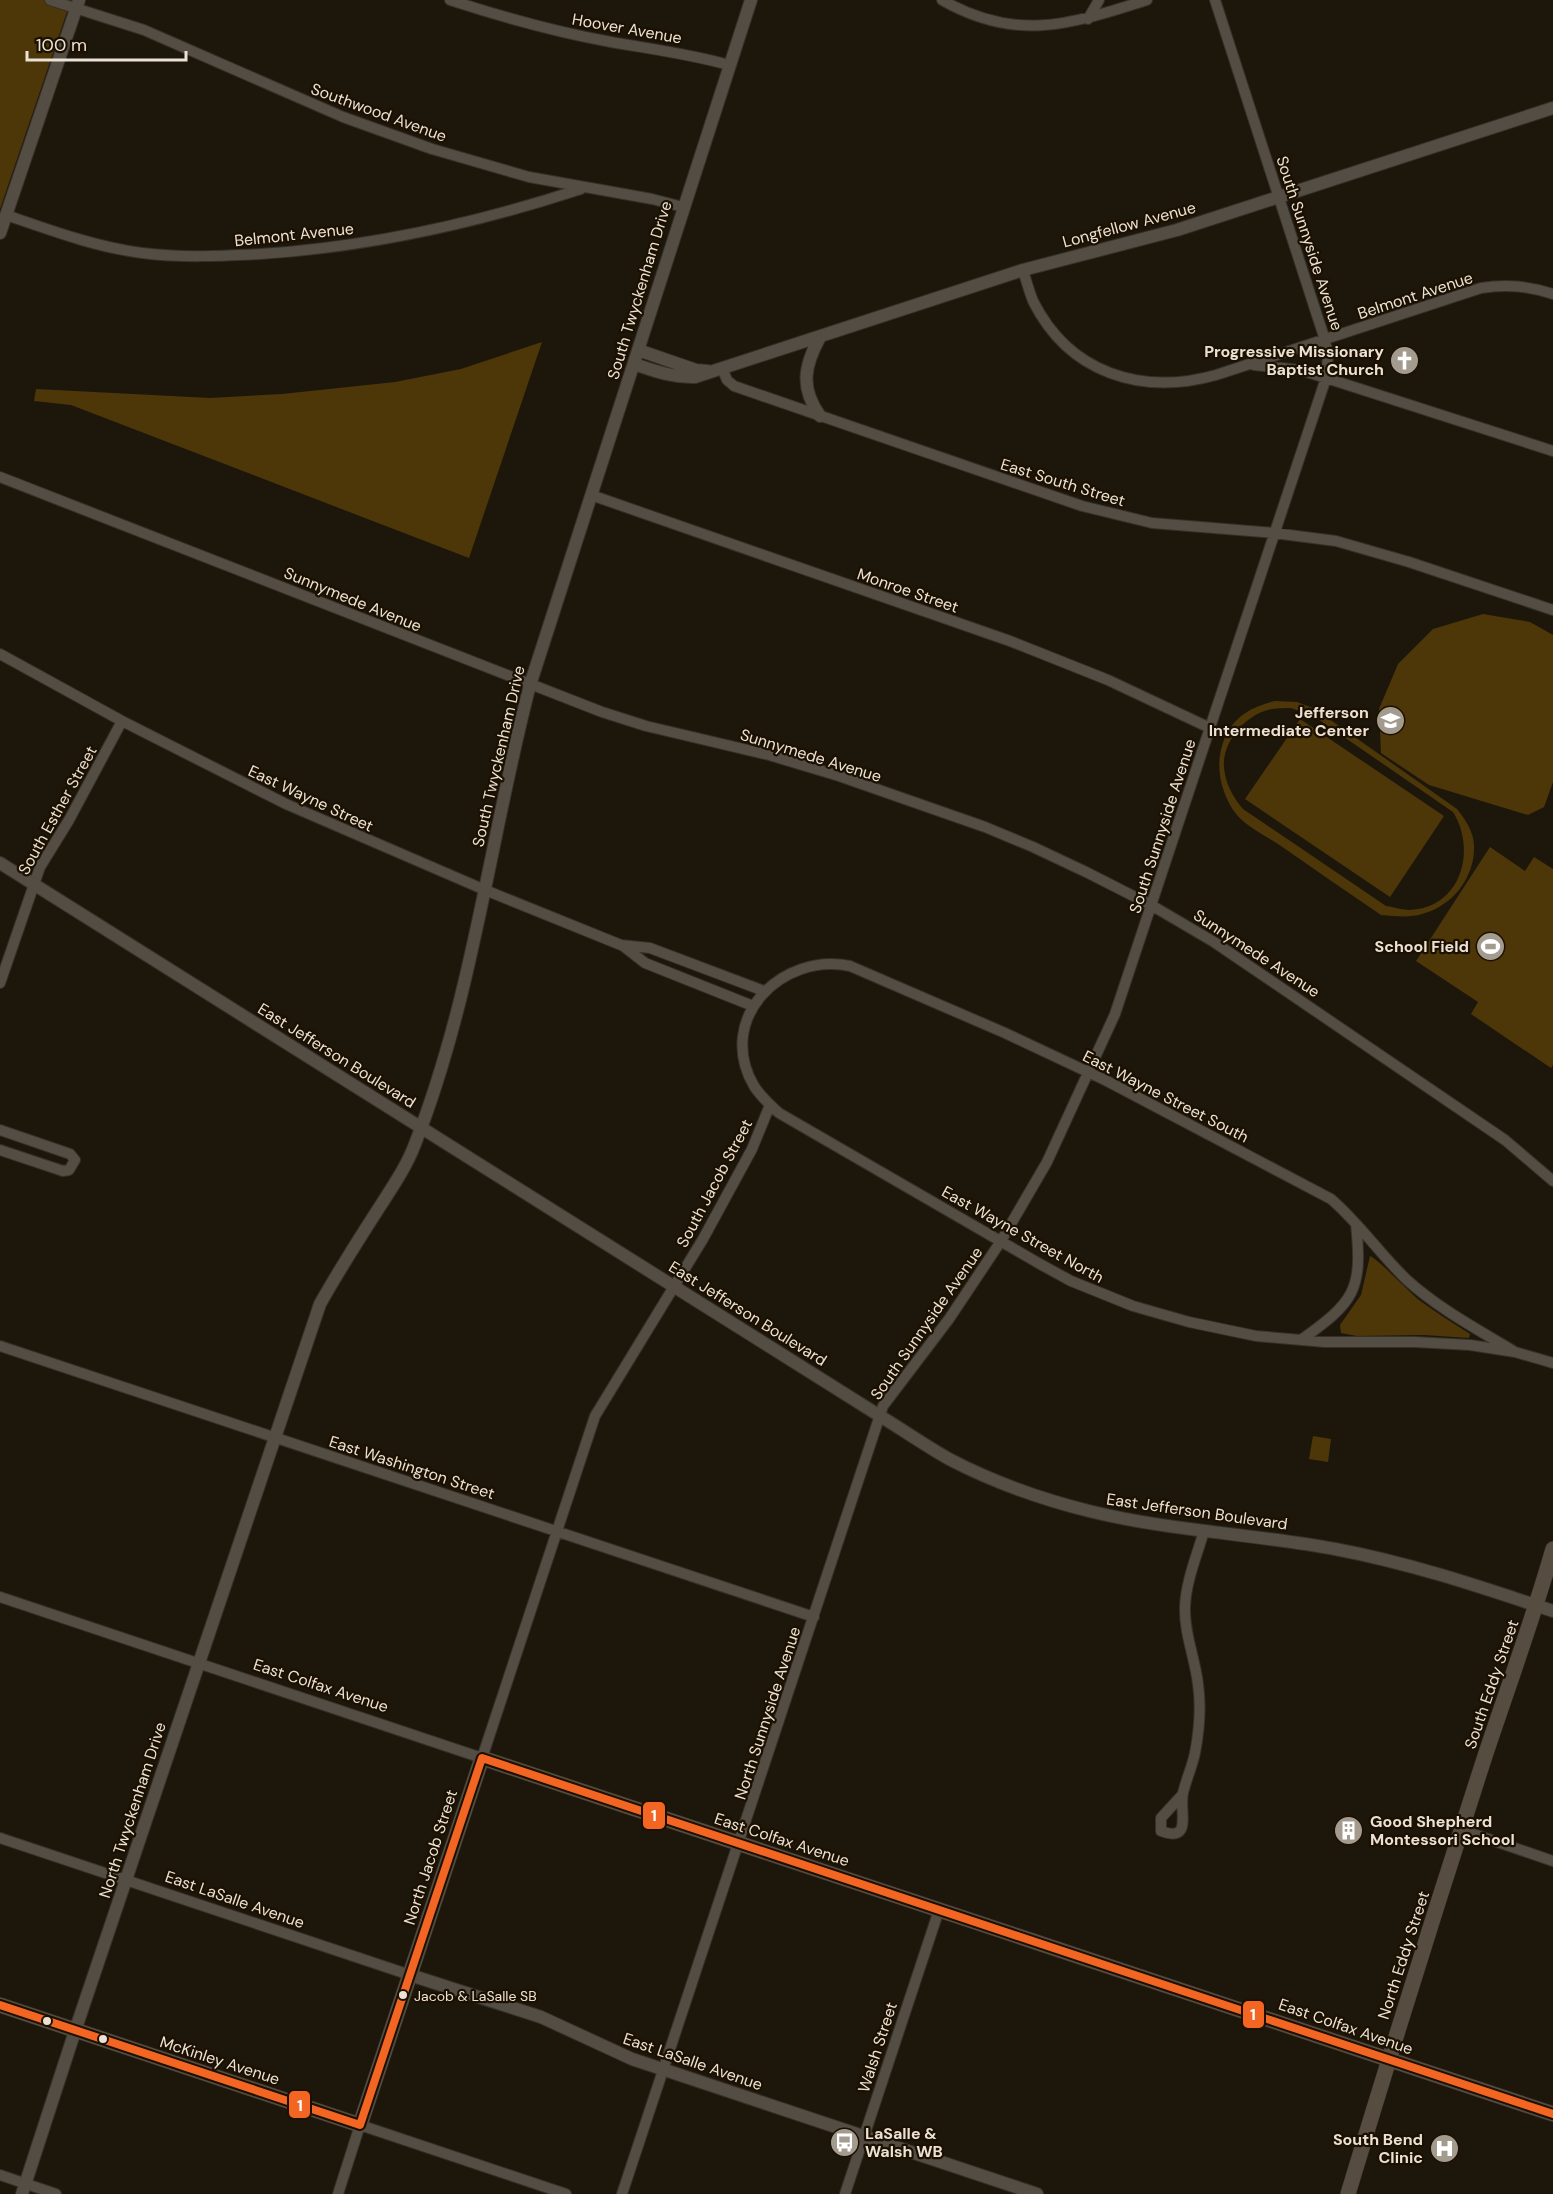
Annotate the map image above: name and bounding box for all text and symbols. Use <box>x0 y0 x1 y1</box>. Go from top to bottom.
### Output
street label: Hoover Avenue <box>570 9 683 48</box>
scale bar <box>27 24 186 62</box>
text: 100 m <box>36 33 87 57</box>
street label: Southwood Avenue <box>308 78 450 147</box>
street label: South Sunnyside Avenue <box>1271 153 1348 333</box>
street label: Longfellow Avenue <box>1060 197 1198 252</box>
street label: South Twyckenham Drive <box>602 198 677 382</box>
street label: Belmont Avenue <box>233 218 355 251</box>
street label: Belmont Avenue <box>1355 267 1476 324</box>
place label: Progressive Missionary Baptist Church <box>1204 341 1384 380</box>
church icon: Progressive Missionary Baptist Church <box>1389 344 1421 376</box>
street label: East South Street <box>998 454 1128 511</box>
street label: Sunnymede Avenue <box>281 562 425 637</box>
street label: Monroe Street <box>854 563 961 618</box>
street label: South Twyckenham Drive <box>467 663 530 849</box>
place label: Jefferson Intermediate Center <box>1209 702 1369 741</box>
school or university icon: Jefferson Intermediate Center <box>1374 705 1406 737</box>
street label: Sunnymede Avenue <box>738 724 884 787</box>
street label: South Sunnyside Avenue <box>1124 736 1201 916</box>
street label: South Esther Street <box>13 742 102 879</box>
street label: East Wayne Street <box>245 760 377 837</box>
street label: Sunnymede Avenue <box>1190 905 1324 1002</box>
sports icon: School Field <box>1474 930 1506 962</box>
place label: School Field <box>1375 936 1469 957</box>
street label: East Jefferson Boulevard <box>254 998 420 1113</box>
street label: East Wayne Street South <box>1079 1045 1252 1147</box>
street label: South Jacob Street <box>672 1115 757 1251</box>
street label: East Wayne Street North <box>938 1181 1107 1288</box>
street label: South Sunnyside Avenue <box>866 1243 987 1404</box>
street label: East Jefferson Boulevard <box>665 1256 831 1371</box>
street label: East Washington Street <box>326 1431 497 1504</box>
street label: East Jefferson Boulevard <box>1105 1488 1289 1535</box>
street label: South Eddy Street <box>1460 1617 1523 1752</box>
street label: North Sunnyside Avenue <box>730 1624 805 1802</box>
street label: East Colfax Avenue <box>251 1654 391 1717</box>
street label: North Twyckenham Drive <box>94 1719 171 1901</box>
street label: North Jacob Street <box>399 1787 462 1928</box>
line badge: 1 <box>642 1801 666 1830</box>
text: 1 <box>651 1805 657 1826</box>
street label: East Colfax Avenue <box>712 1808 852 1871</box>
place label: Good Shepherd Montessori School <box>1370 1811 1515 1850</box>
building icon: Good Shepherd Montessori School <box>1333 1814 1365 1846</box>
street label: East LaSalle Avenue <box>162 1866 307 1933</box>
street label: North Eddy Street <box>1373 1888 1434 2022</box>
place label: Jacob & LaSalle SB <box>414 1987 537 2005</box>
marker: Jacob & LaSalle SB <box>397 1989 409 2001</box>
street label: East Colfax Avenue <box>1276 1994 1416 2059</box>
street label: Walsh Street <box>853 1999 902 2095</box>
line badge: 1 <box>1242 2000 1265 2029</box>
text: 1 <box>1250 2004 1256 2025</box>
unlabelled marker <box>41 2015 53 2027</box>
street label: East LaSalle Avenue <box>620 2028 765 2095</box>
street label: McKinley Avenue <box>157 2031 282 2090</box>
unlabelled marker <box>97 2033 109 2045</box>
line badge: 1 <box>288 2090 311 2119</box>
text: 1 <box>297 2095 303 2116</box>
place label: LaSalle & Walsh WB <box>865 2123 943 2162</box>
bus stop icon: LaSalle & Walsh WB <box>828 2126 860 2158</box>
place label: South Bend Clinic <box>1333 2129 1423 2168</box>
hospital icon: South Bend Clinic <box>1428 2132 1460 2164</box>

